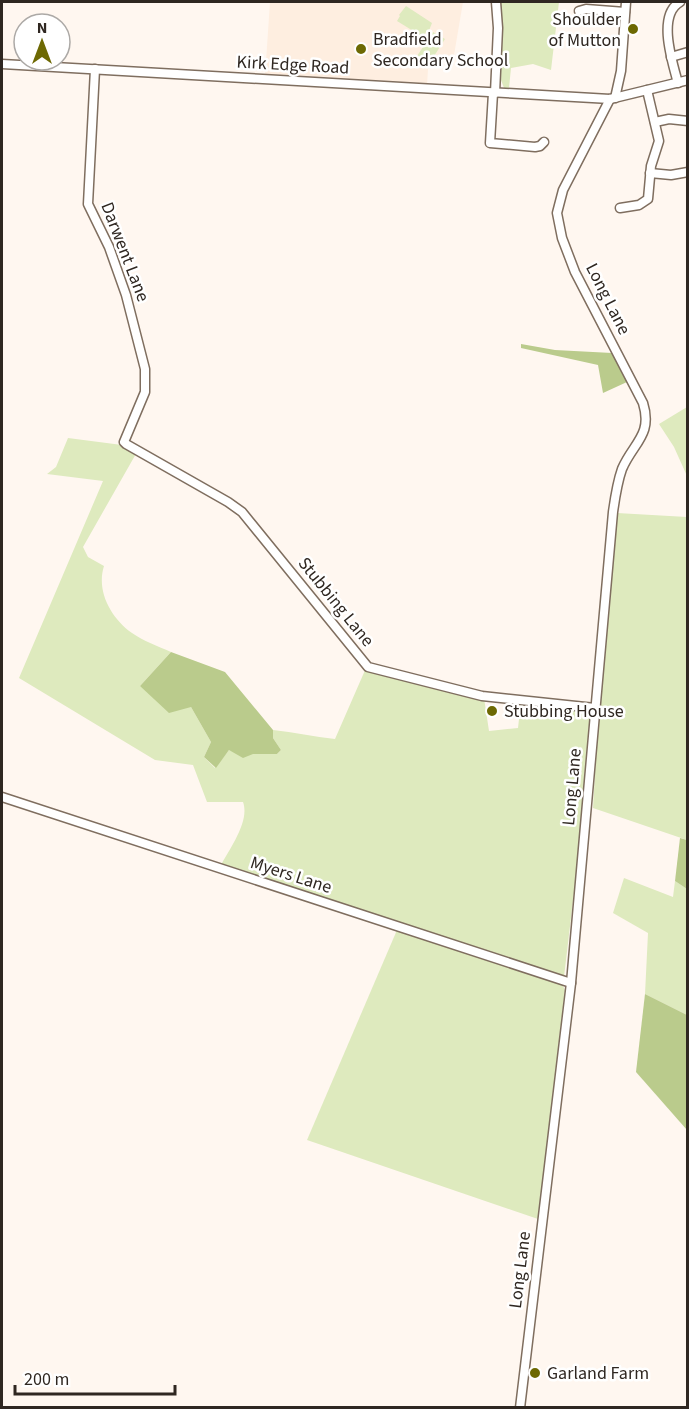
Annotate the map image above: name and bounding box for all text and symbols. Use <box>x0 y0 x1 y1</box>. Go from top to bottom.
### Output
place label: Shoulder of Mutton <box>548 7 622 53</box>
north arrow <box>12 12 72 72</box>
text: N <box>37 17 47 39</box>
marker: Shoulder of Mutton <box>626 22 640 36</box>
place label: Bradfield Secondary School <box>373 27 508 73</box>
marker: Bradfield Secondary School <box>354 42 368 56</box>
street label: Kirk Edge Road <box>236 50 350 80</box>
street label: Darwent Lane <box>95 199 155 305</box>
street label: Long Lane <box>579 259 637 339</box>
street label: Stubbing Lane <box>292 552 380 652</box>
place label: Stubbing House <box>504 699 624 724</box>
marker: Stubbing House <box>485 704 499 718</box>
street label: Long Lane <box>556 747 588 827</box>
street label: Myers Lane <box>247 850 335 900</box>
street label: Long Lane <box>503 1230 537 1310</box>
scale bar <box>15 1358 176 1396</box>
place label: Garland Farm <box>547 1361 649 1386</box>
marker: Garland Farm <box>528 1366 542 1380</box>
text: 200 m <box>24 1367 69 1392</box>

